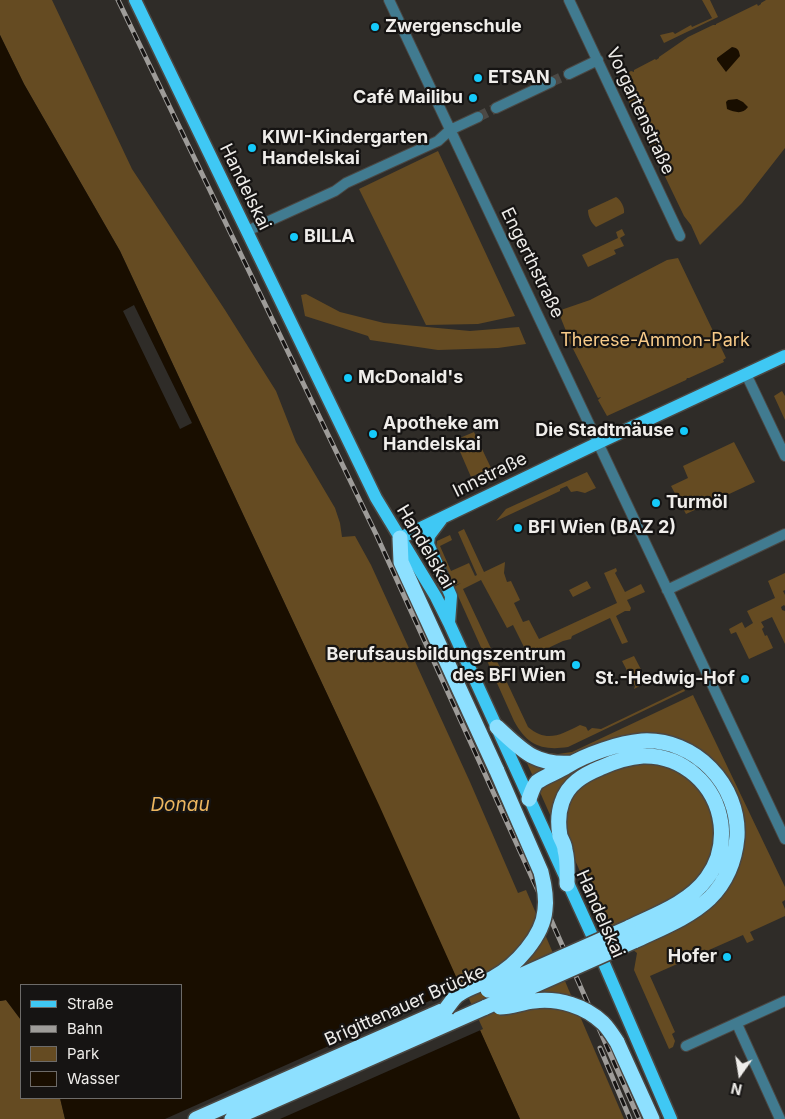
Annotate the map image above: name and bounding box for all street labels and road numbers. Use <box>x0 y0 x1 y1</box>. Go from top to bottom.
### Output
street label: Vorgartenstraße <box>601 44 679 178</box>
street label: Handelskai <box>215 140 275 234</box>
street label: Engerthstraße <box>496 204 568 322</box>
street label: Innstraße <box>449 448 531 502</box>
street label: Handelskai <box>392 501 458 593</box>
street label: Handelskai <box>571 867 629 961</box>
street label: Brigittenauer Brücke <box>321 961 489 1051</box>

